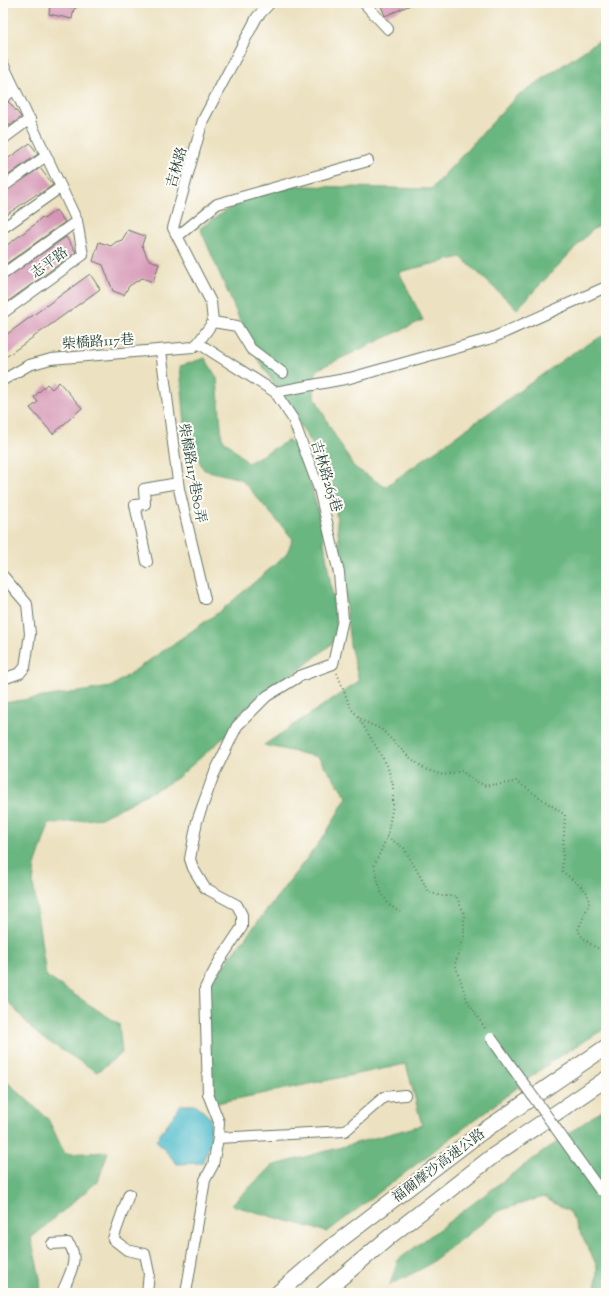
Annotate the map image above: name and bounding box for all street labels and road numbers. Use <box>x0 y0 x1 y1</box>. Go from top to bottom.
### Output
street label: 吉林路 <box>163 145 193 190</box>
street label: 志平路 <box>27 243 73 284</box>
street label: 柴橋路117巷 <box>61 330 135 356</box>
street label: 柴橋路117巷80弄 <box>172 422 210 525</box>
street label: 吉林路265巷 <box>305 438 346 515</box>
street label: 福爾摩沙高速公路 <box>388 1125 490 1208</box>

